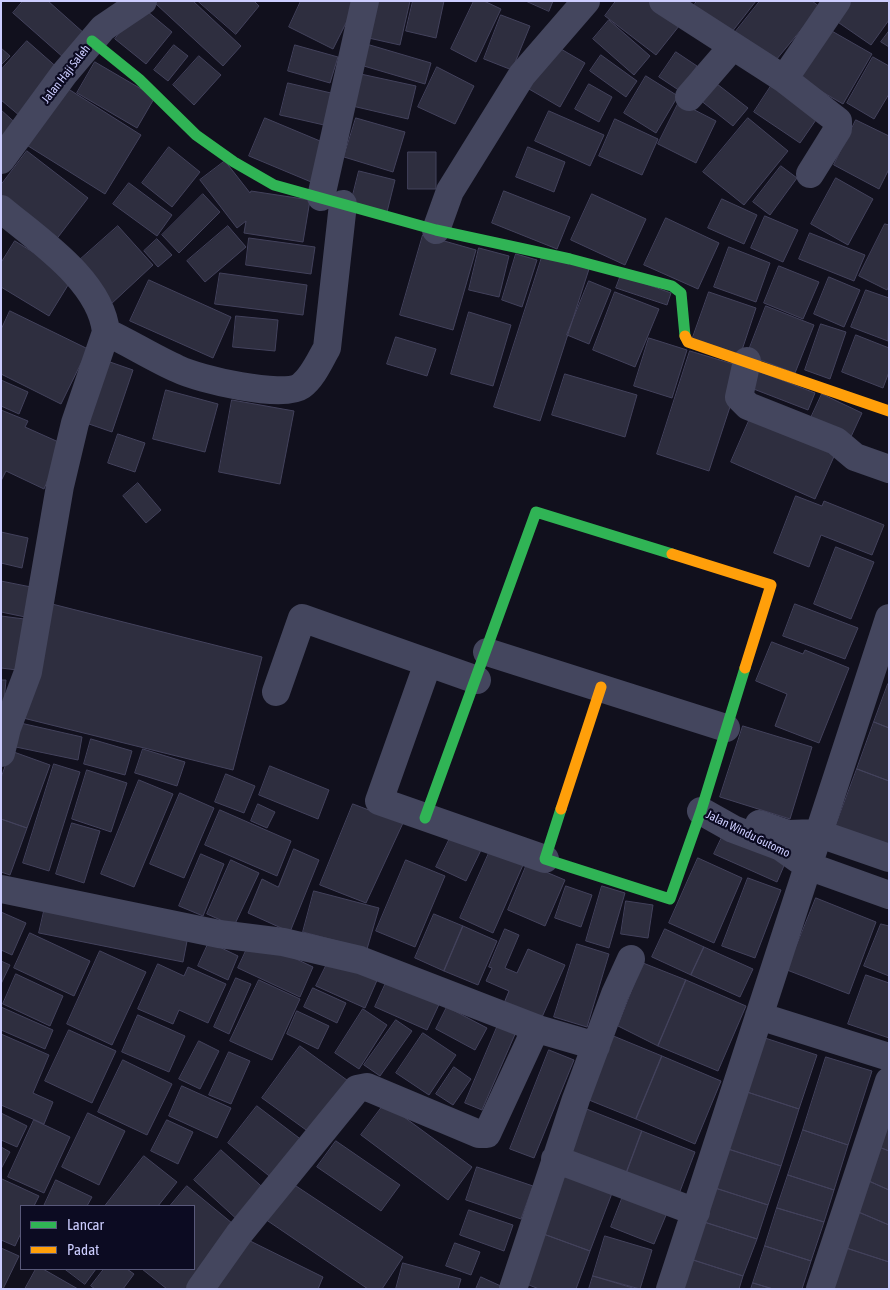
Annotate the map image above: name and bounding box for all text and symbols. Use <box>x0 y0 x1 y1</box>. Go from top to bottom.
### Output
street label: Jalan Haji Saleh <box>39 42 93 106</box>
street label: Jalan Windu Gutomo <box>704 807 792 861</box>
legend <box>20 1205 195 1270</box>
text: Lancar <box>67 1216 104 1233</box>
text: Padat <box>67 1241 99 1258</box>

